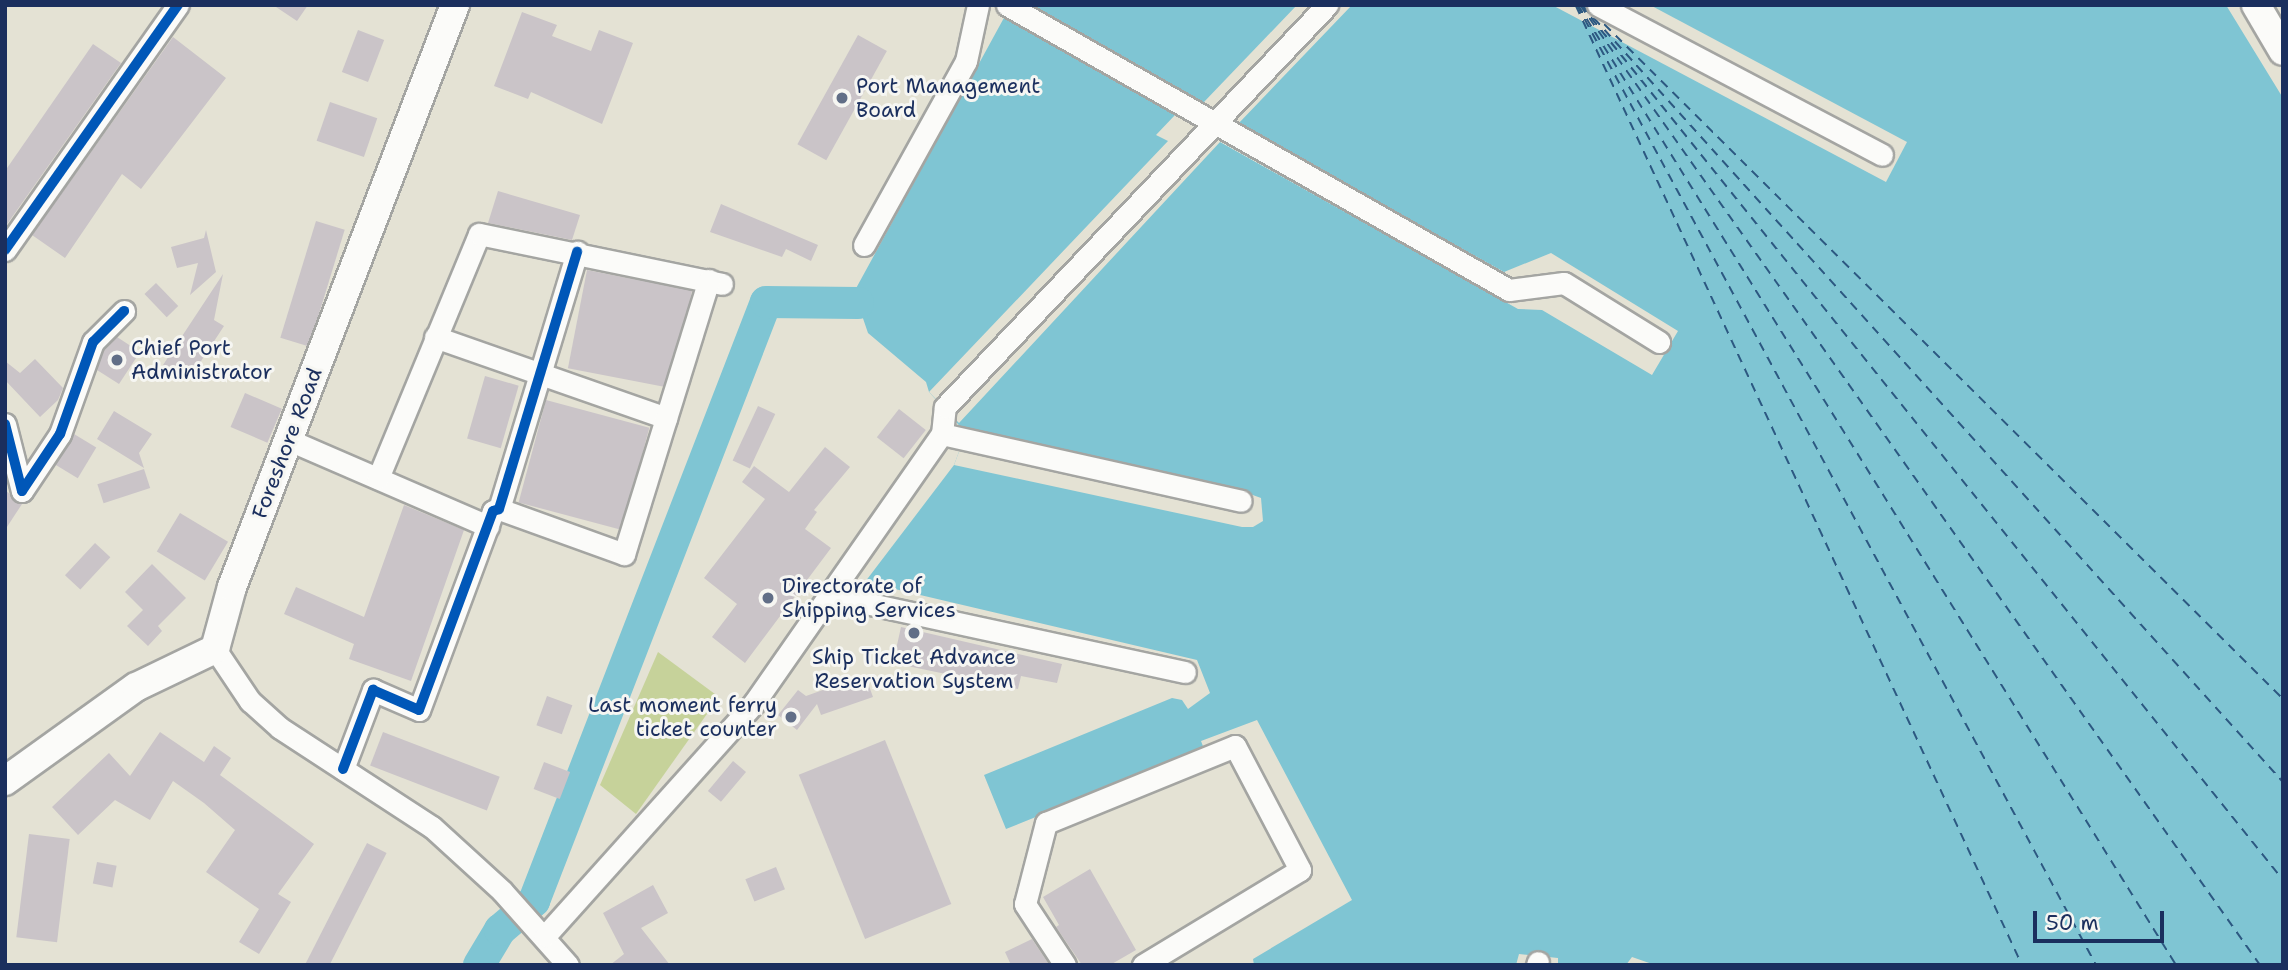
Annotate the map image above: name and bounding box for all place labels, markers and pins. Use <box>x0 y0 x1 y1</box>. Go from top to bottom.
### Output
place label: Port Management Board <box>856 73 1040 123</box>
marker: Port Management Board <box>834 90 850 106</box>
place label: Chief Port Administrator <box>131 335 272 385</box>
marker: Chief Port Administrator <box>109 352 125 368</box>
place label: Directorate of Shipping Services <box>782 573 956 623</box>
marker: Directorate of Shipping Services <box>760 590 776 606</box>
marker: Ship Ticket Advance Reservation System <box>906 625 922 641</box>
place label: Ship Ticket Advance Reservation System <box>812 644 1016 694</box>
place label: Last moment ferry ticket counter <box>588 692 777 742</box>
marker: Last moment ferry ticket counter <box>783 709 799 725</box>

